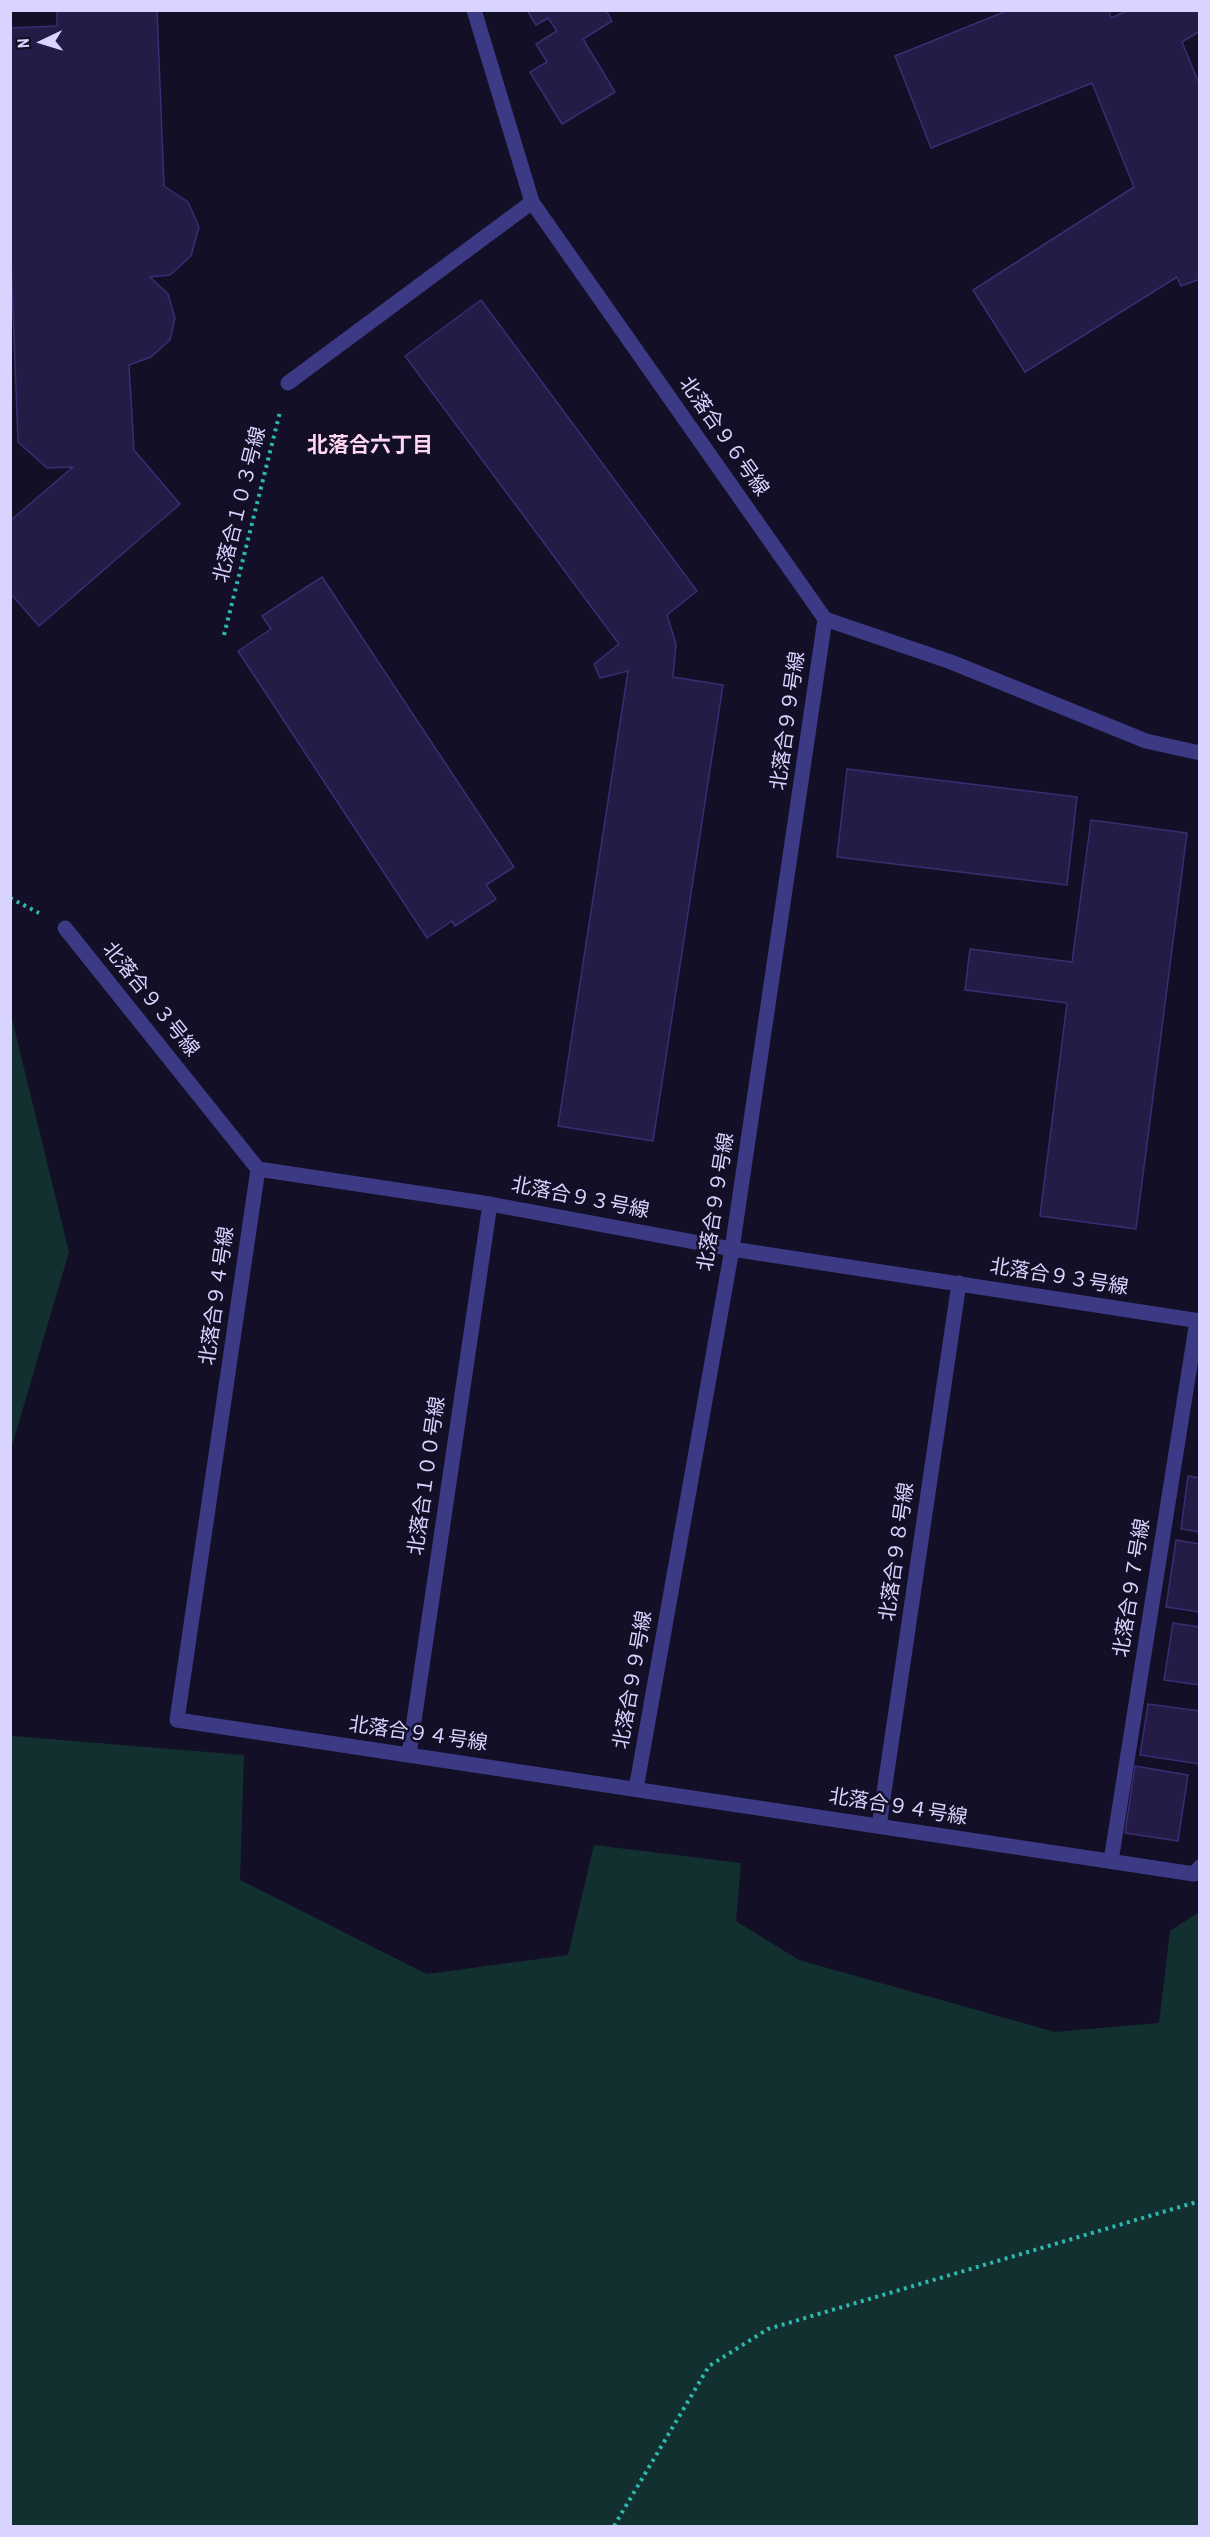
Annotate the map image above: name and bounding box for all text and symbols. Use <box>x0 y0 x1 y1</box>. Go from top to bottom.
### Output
north arrow <box>12 12 72 72</box>
text: N <box>14 38 33 49</box>
street label: 北落合９６号線 <box>673 373 773 501</box>
street label: 北落合１０３号線 <box>210 424 272 586</box>
district label: 北落合六丁目 <box>307 434 433 460</box>
street label: 北落合９９号線 <box>767 650 811 792</box>
street label: 北落合９３号線 <box>97 938 203 1062</box>
street label: 北落合９９号線 <box>694 1131 740 1273</box>
street label: 北落合９３号線 <box>509 1174 651 1224</box>
street label: 北落合９４号線 <box>196 1225 240 1367</box>
street label: 北落合９３号線 <box>988 1255 1130 1301</box>
street label: 北落合１００号線 <box>405 1395 451 1557</box>
street label: 北落合９８号線 <box>876 1481 920 1623</box>
street label: 北落合９７号線 <box>1110 1517 1156 1659</box>
street label: 北落合９９号線 <box>610 1609 658 1751</box>
street label: 北落合９４号線 <box>347 1713 489 1757</box>
street label: 北落合９４号線 <box>827 1785 969 1831</box>

